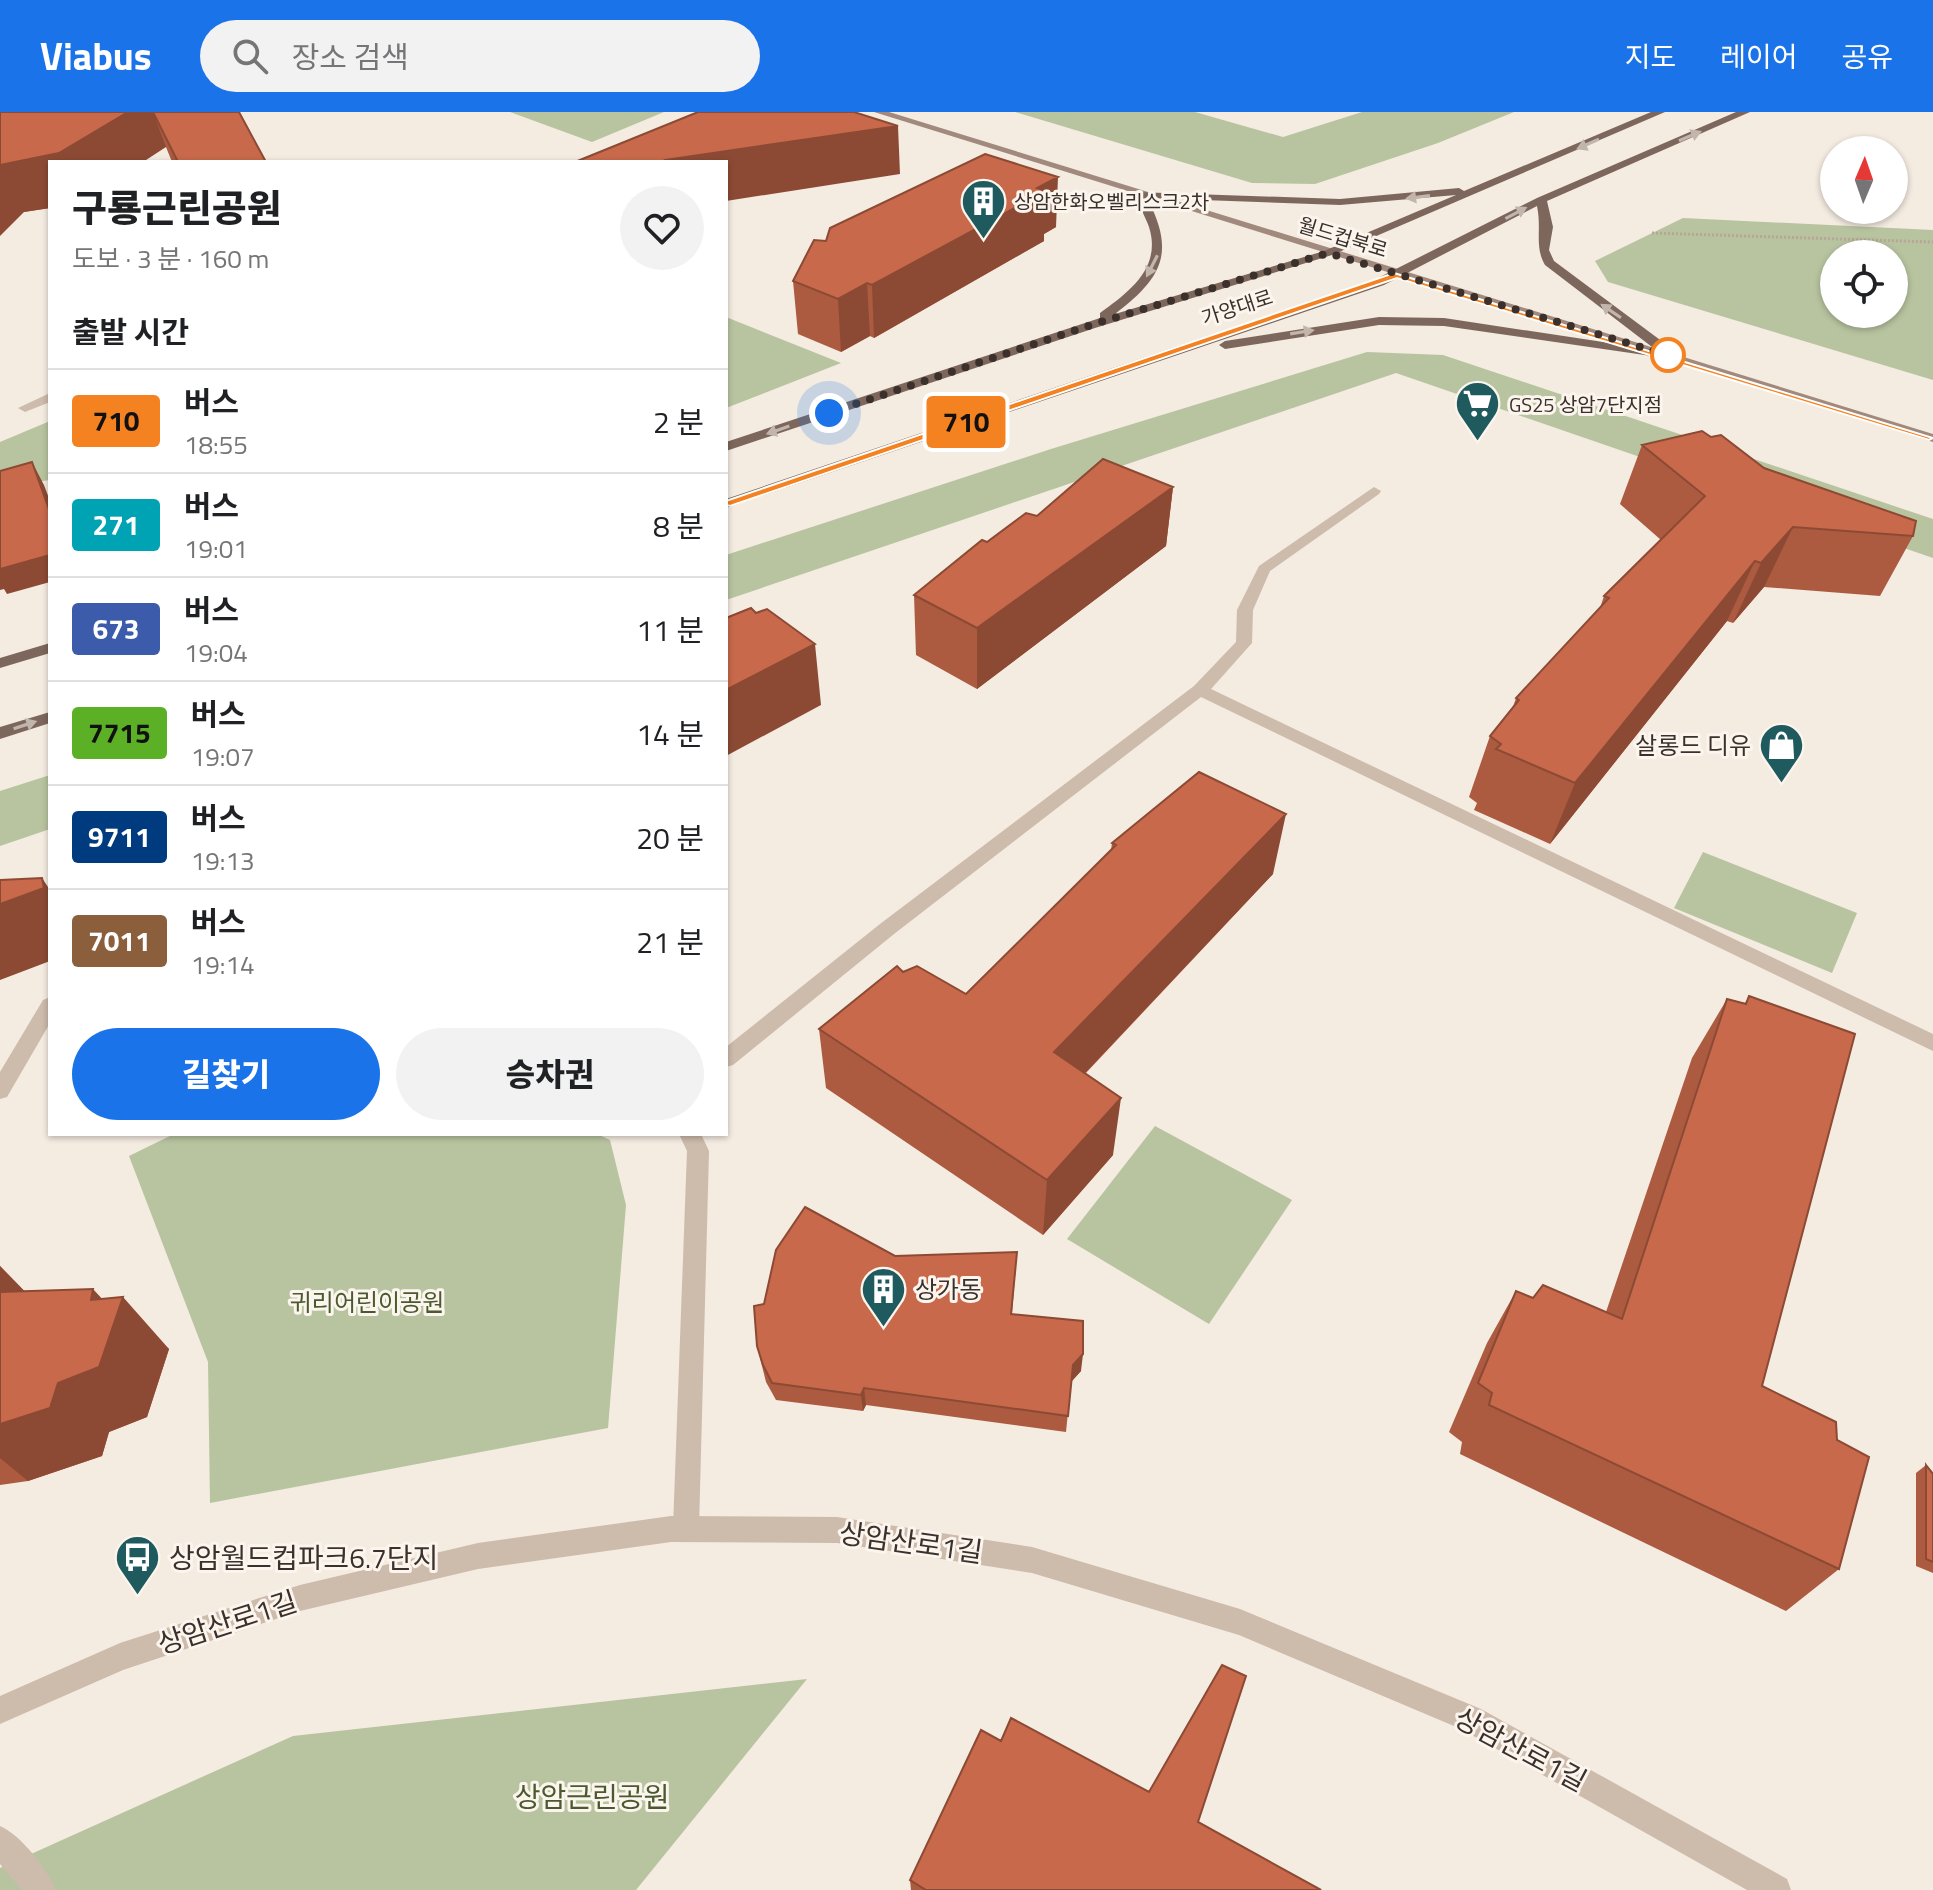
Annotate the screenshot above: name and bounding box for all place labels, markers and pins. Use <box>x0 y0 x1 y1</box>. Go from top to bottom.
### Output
building icon: 상암한화오벨리스크2차 <box>959 177 1007 240</box>
place label: 상암한화오벨리스크2차 <box>1014 186 1209 217</box>
unlabelled marker <box>1651 338 1685 372</box>
supermarket icon: GS25 상암7단지점 <box>1454 380 1502 443</box>
place label: GS25 상암7단지점 <box>1509 389 1662 420</box>
shop icon: 살롱드 디유 <box>1758 721 1806 784</box>
place label: 살롱드 디유 <box>1635 727 1751 763</box>
building icon: 상가동 <box>860 1265 908 1328</box>
place label: 상가동 <box>915 1271 981 1307</box>
bus stop icon: 상암월드컵파크6.7단지 <box>114 1533 162 1596</box>
place label: 상암월드컵파크6.7단지 <box>169 1536 438 1579</box>

